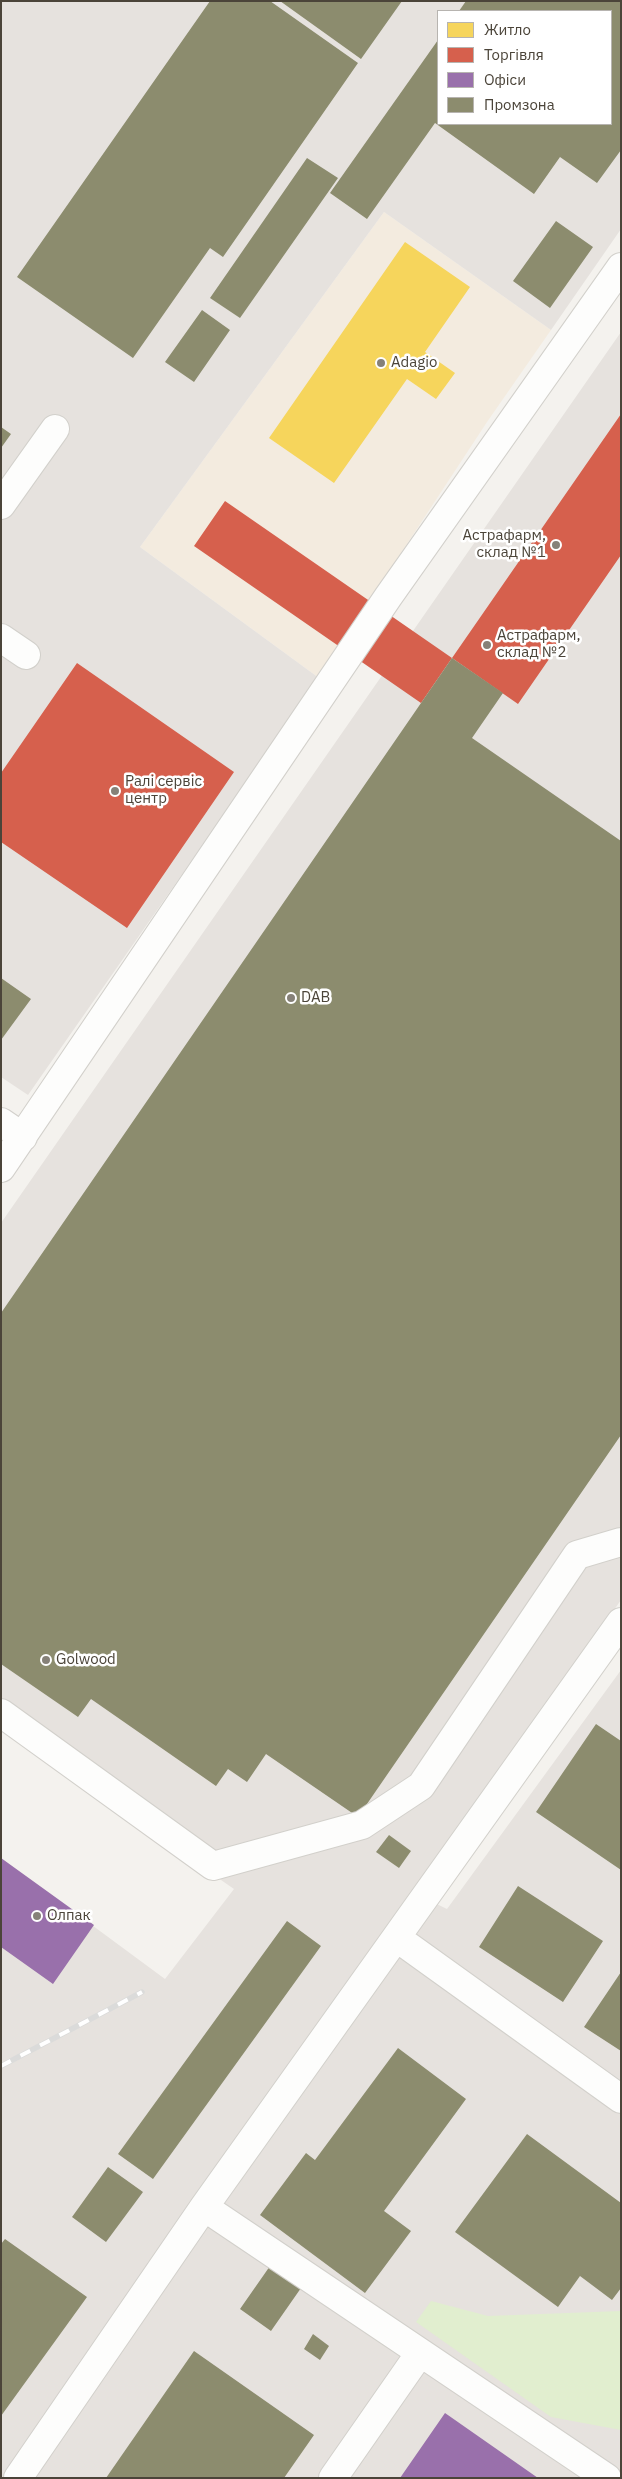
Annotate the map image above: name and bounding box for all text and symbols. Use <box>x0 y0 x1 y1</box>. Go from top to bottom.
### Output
legend <box>437 10 612 125</box>
text: Житло <box>484 20 531 39</box>
text: Торгівля <box>484 45 544 64</box>
text: Офіси <box>484 70 526 89</box>
text: Промзона <box>484 95 555 114</box>
place label: Adagio <box>391 354 437 372</box>
marker: Adagio <box>375 357 387 369</box>
place label: Астрафарм, склад №1 <box>463 527 546 562</box>
marker: Астрафарм, склад №1 <box>550 539 562 551</box>
place label: Астрафарм, склад №2 <box>497 627 580 662</box>
marker: Астрафарм, склад №2 <box>481 639 493 651</box>
place label: Ралі сервіс центр <box>125 773 202 808</box>
marker: Ралі сервіс центр <box>109 785 121 797</box>
place label: DAB <box>301 989 330 1007</box>
marker: DAB <box>285 992 297 1004</box>
place label: Golwood <box>56 1651 116 1669</box>
marker: Golwood <box>40 1654 52 1666</box>
place label: Олпак <box>47 1907 91 1925</box>
marker: Олпак <box>31 1910 43 1922</box>

